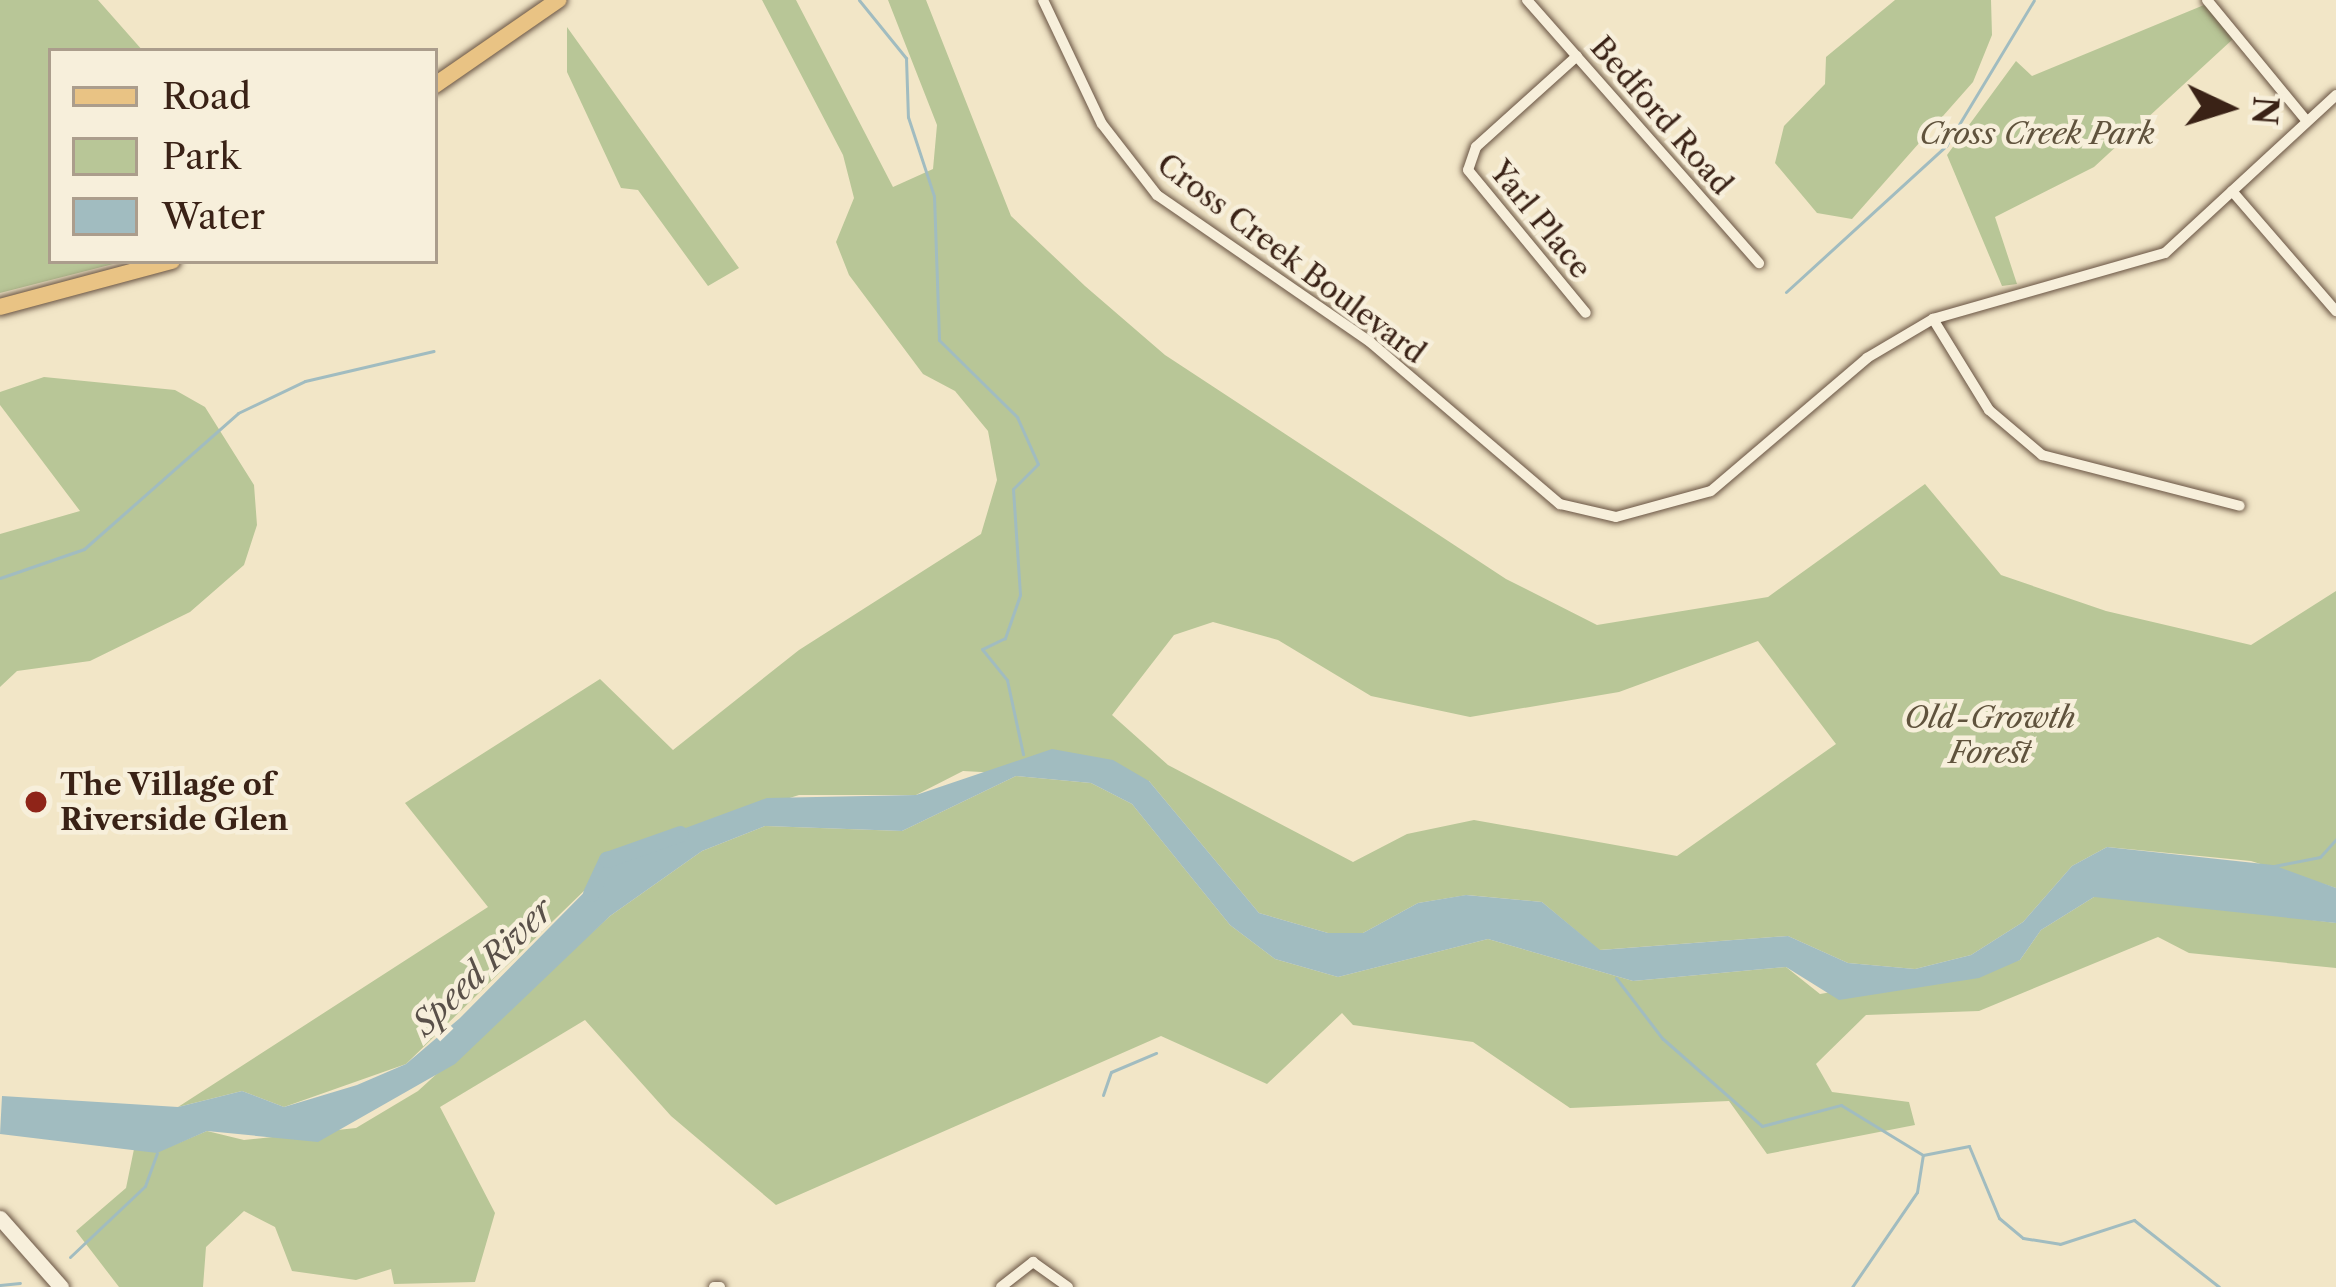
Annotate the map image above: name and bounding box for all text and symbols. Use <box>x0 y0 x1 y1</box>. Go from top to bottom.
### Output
street label: Bedford Road <box>1583 30 1739 202</box>
legend <box>48 48 438 264</box>
north arrow <box>2168 48 2288 168</box>
text: Road <box>162 74 251 118</box>
text: N <box>2243 95 2286 126</box>
park label: Cross Creek Park <box>1919 116 2155 152</box>
text: Park <box>162 134 240 178</box>
street label: Cross Creek Boulevard <box>1150 146 1432 372</box>
street label: Yarl Place <box>1482 154 1598 286</box>
text: Water <box>162 194 265 238</box>
park label: Old-Growth Forest <box>1904 700 2076 771</box>
place label: The Village of Riverside Glen <box>60 767 288 838</box>
marker: The Village of Riverside Glen <box>23 789 49 815</box>
water label: Speed River <box>405 890 561 1044</box>

